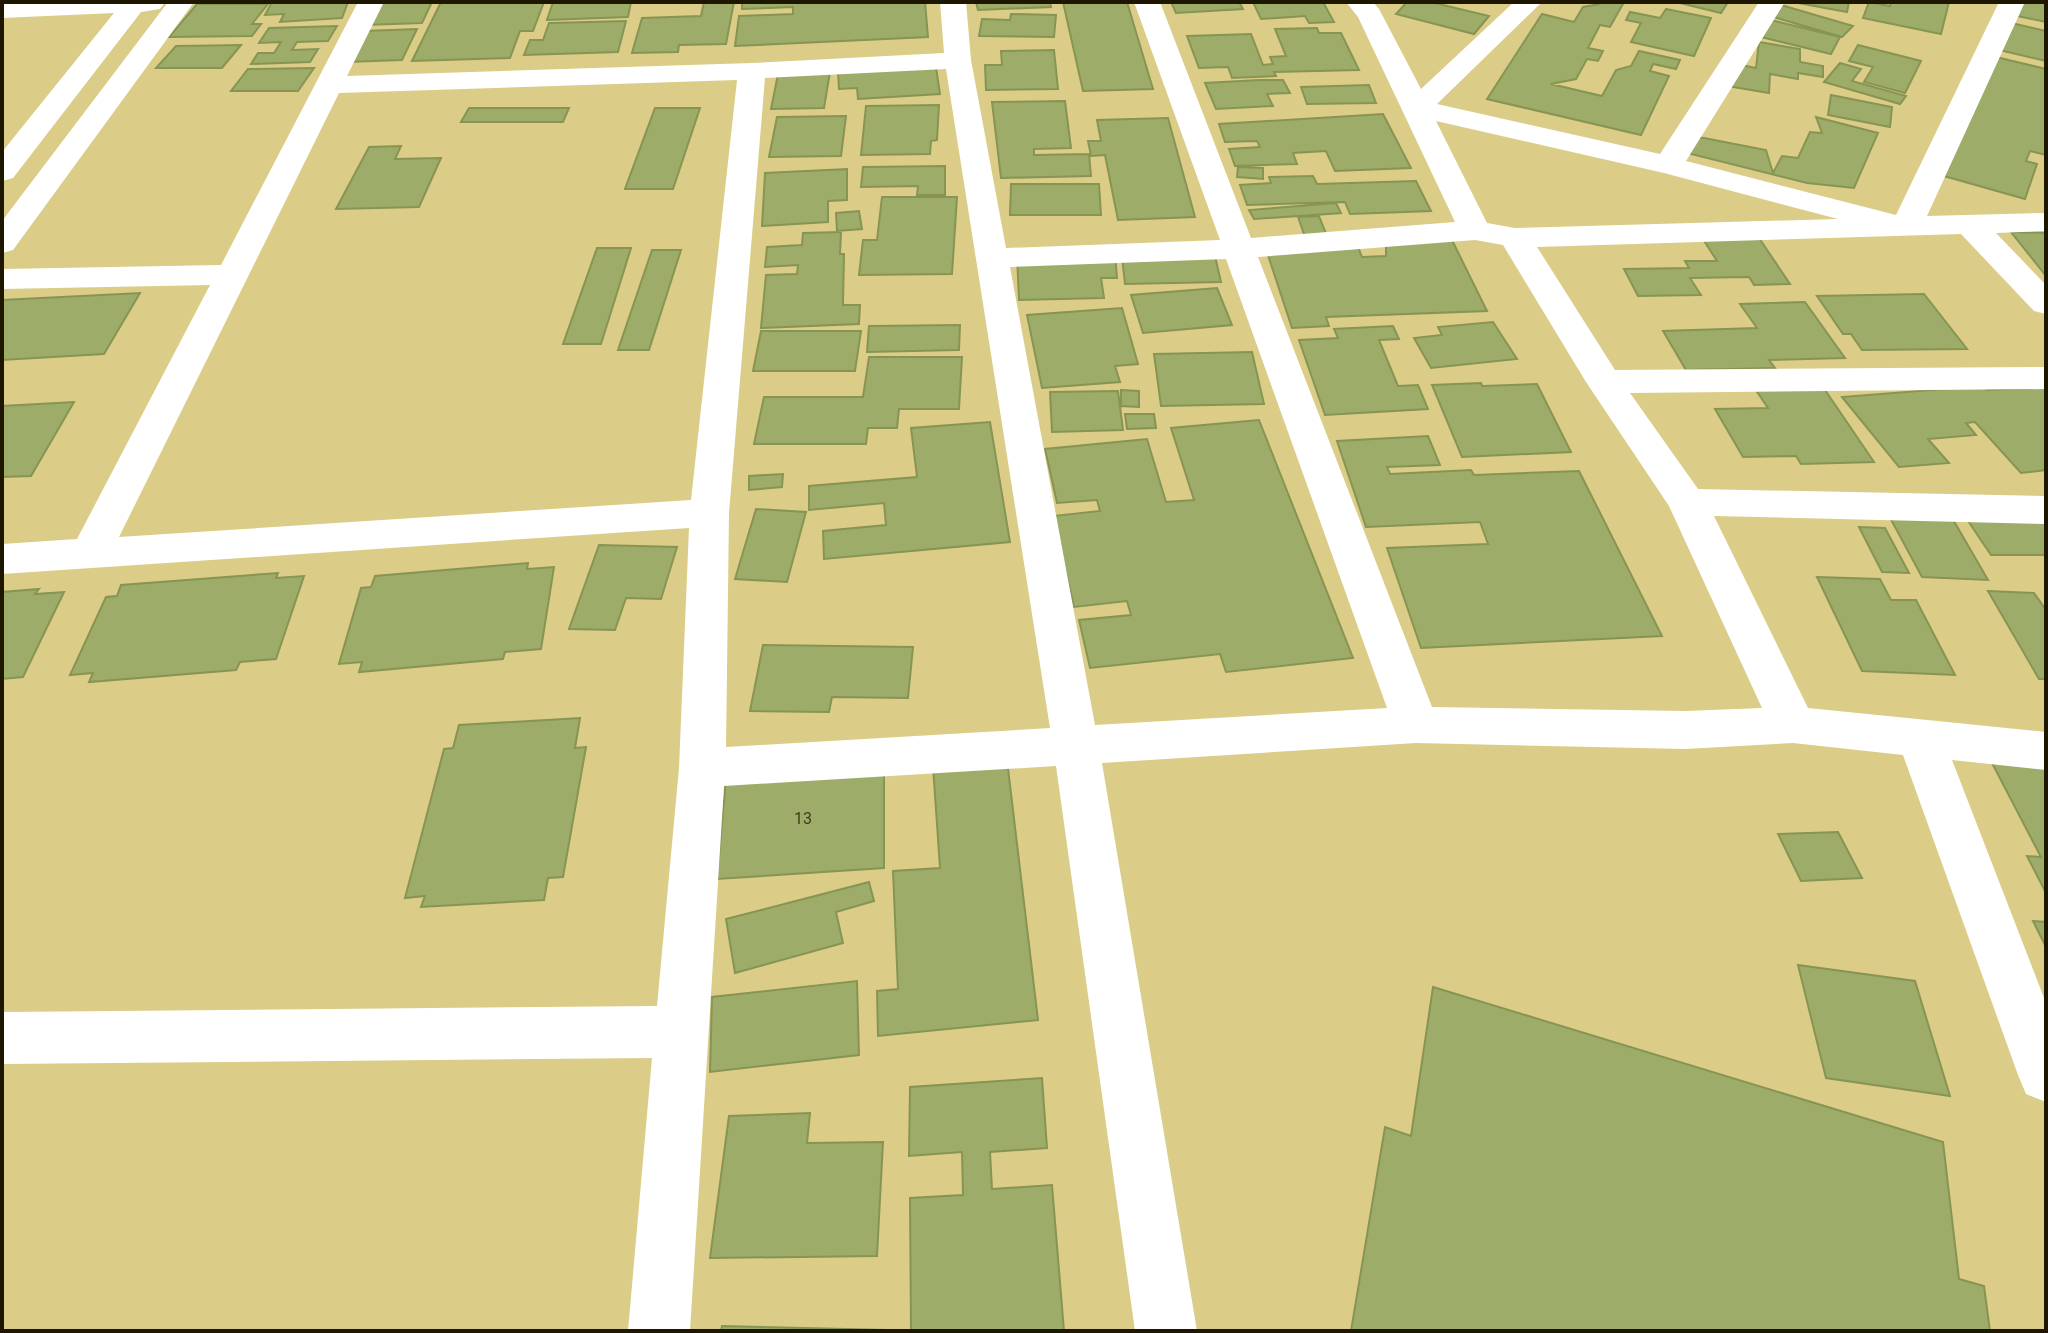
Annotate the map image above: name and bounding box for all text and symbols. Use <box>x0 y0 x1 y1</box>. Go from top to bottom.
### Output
house number: 13 <box>794 809 812 828</box>

